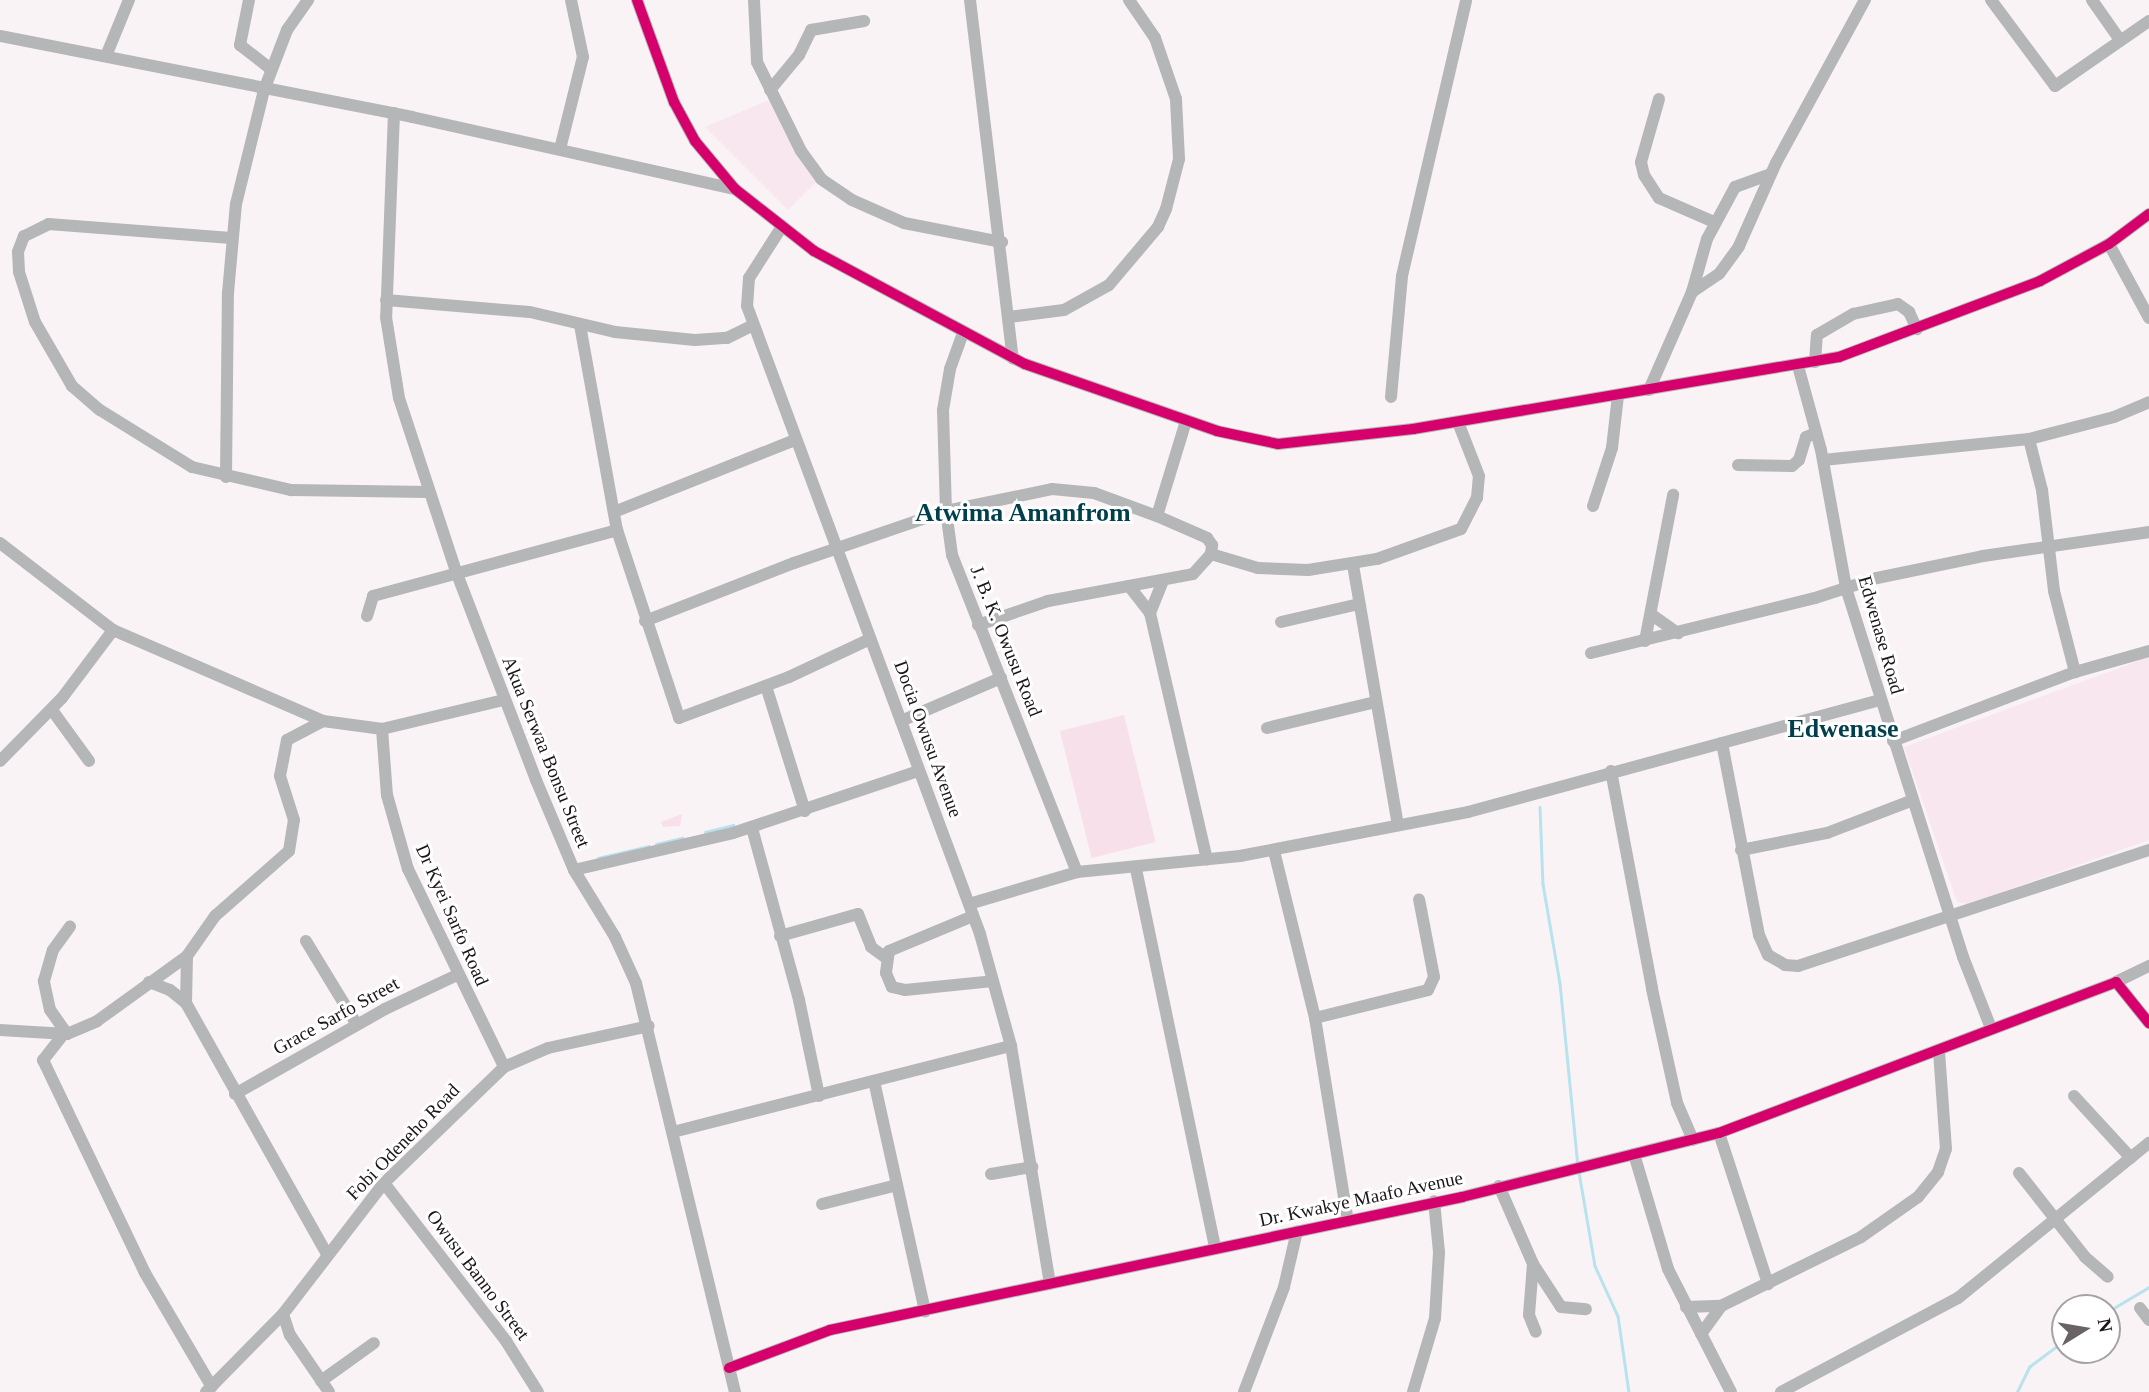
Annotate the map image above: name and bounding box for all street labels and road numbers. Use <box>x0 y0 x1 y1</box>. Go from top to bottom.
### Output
street label: J. B. K. Owusu Road <box>965 562 1047 720</box>
street label: Edwenase Road <box>1853 573 1909 697</box>
street label: Akua Serwaa Bonsu Street <box>497 653 595 851</box>
street label: Docia Owusu Avenue <box>889 657 967 821</box>
street label: Dr Kyei Sarfo Road <box>411 841 493 989</box>
street label: Grace Sarfo Street <box>269 972 403 1060</box>
street label: Fobi Odeneho Road <box>342 1079 464 1205</box>
street label: Dr. Kwakye Maafo Avenue <box>1257 1166 1465 1232</box>
street label: Owusu Banno Street <box>422 1205 534 1345</box>

